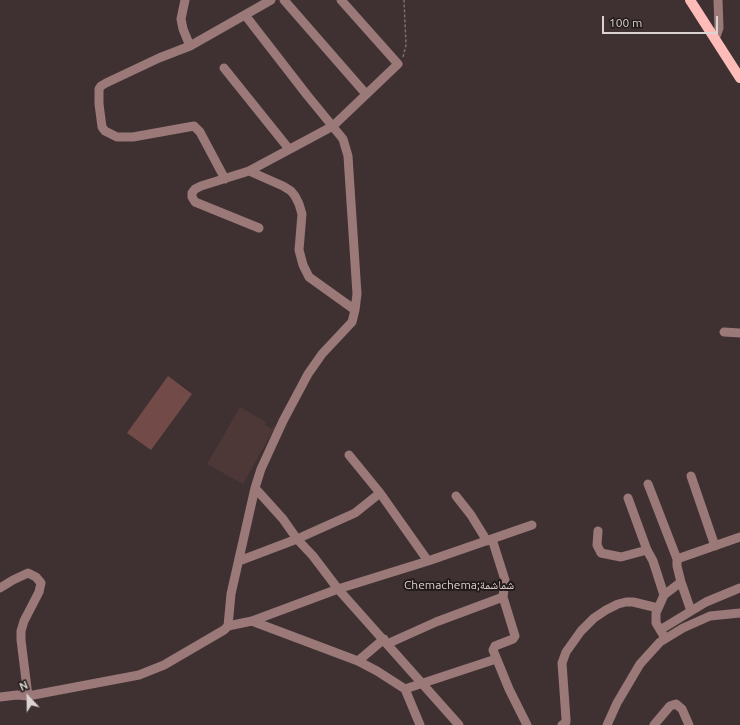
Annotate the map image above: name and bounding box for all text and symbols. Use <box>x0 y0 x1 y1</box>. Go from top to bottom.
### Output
scale bar <box>604 8 720 34</box>
text: 100 m <box>609 16 642 29</box>
district label: Chemachema;شماشمة <box>404 578 514 592</box>
north arrow <box>8 677 48 717</box>
text: N <box>17 679 30 693</box>

